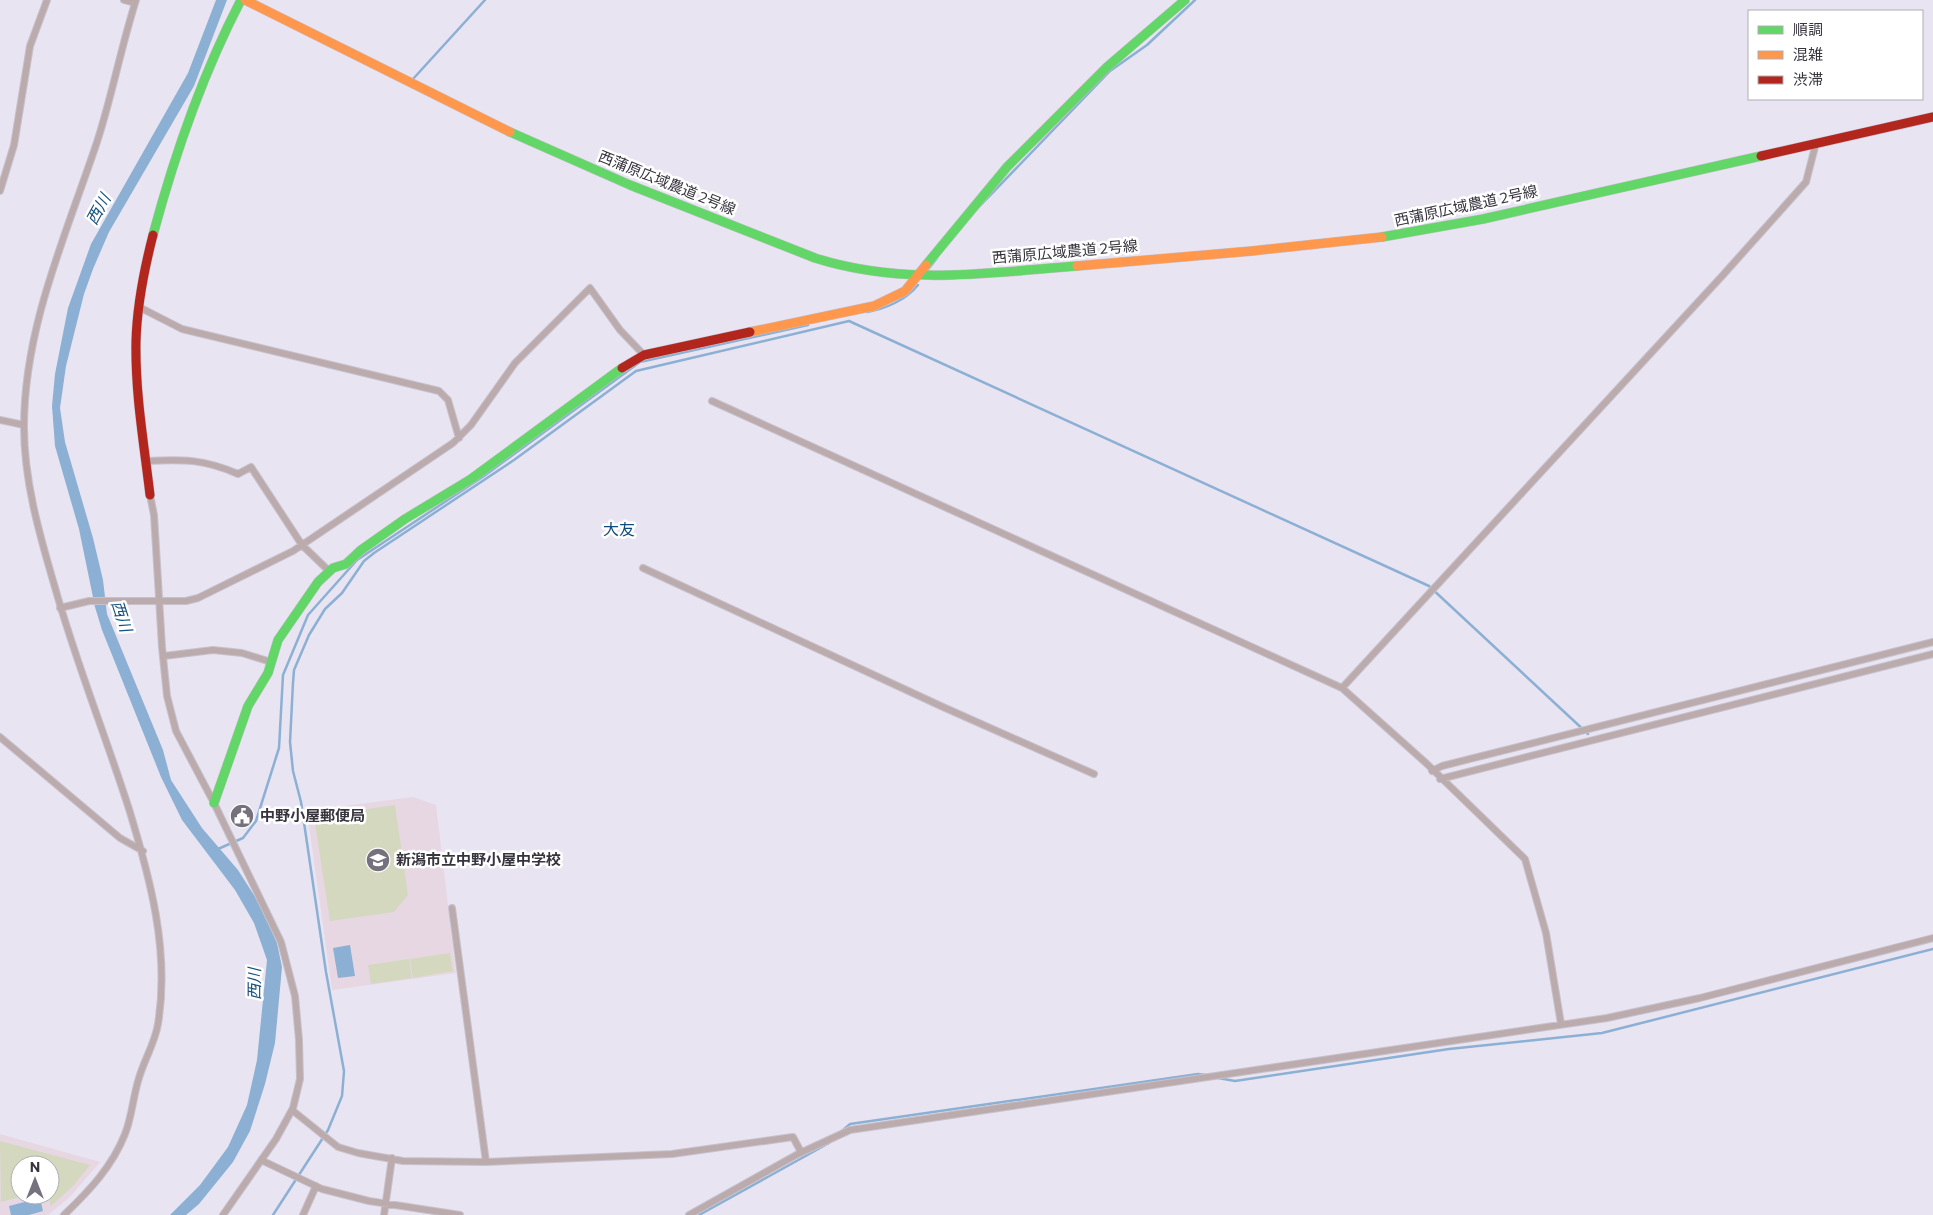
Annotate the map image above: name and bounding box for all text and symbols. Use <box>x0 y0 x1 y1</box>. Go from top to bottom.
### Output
legend <box>1748 10 1923 100</box>
text: 順調 <box>1793 20 1823 38</box>
text: 混雑 <box>1793 45 1823 63</box>
text: 渋滞 <box>1793 70 1823 88</box>
street label: 西蒲原広域農道 2号線 <box>596 146 739 218</box>
street label: 西蒲原広域農道 2号線 <box>1392 181 1539 229</box>
water label: 西川 <box>81 188 115 227</box>
street label: 西蒲原広域農道 2号線 <box>991 236 1139 266</box>
district label: 大友 <box>603 519 635 538</box>
water label: 西川 <box>108 598 137 636</box>
public building icon: 中野小屋郵便局 <box>229 803 255 829</box>
place label: 中野小屋郵便局 <box>260 806 365 824</box>
school or university icon: 新潟市立中野小屋中学校 <box>365 847 391 873</box>
place label: 新潟市立中野小屋中学校 <box>396 850 561 868</box>
water label: 西川 <box>244 966 263 1000</box>
north arrow <box>10 1155 60 1205</box>
text: N <box>30 1158 40 1175</box>

